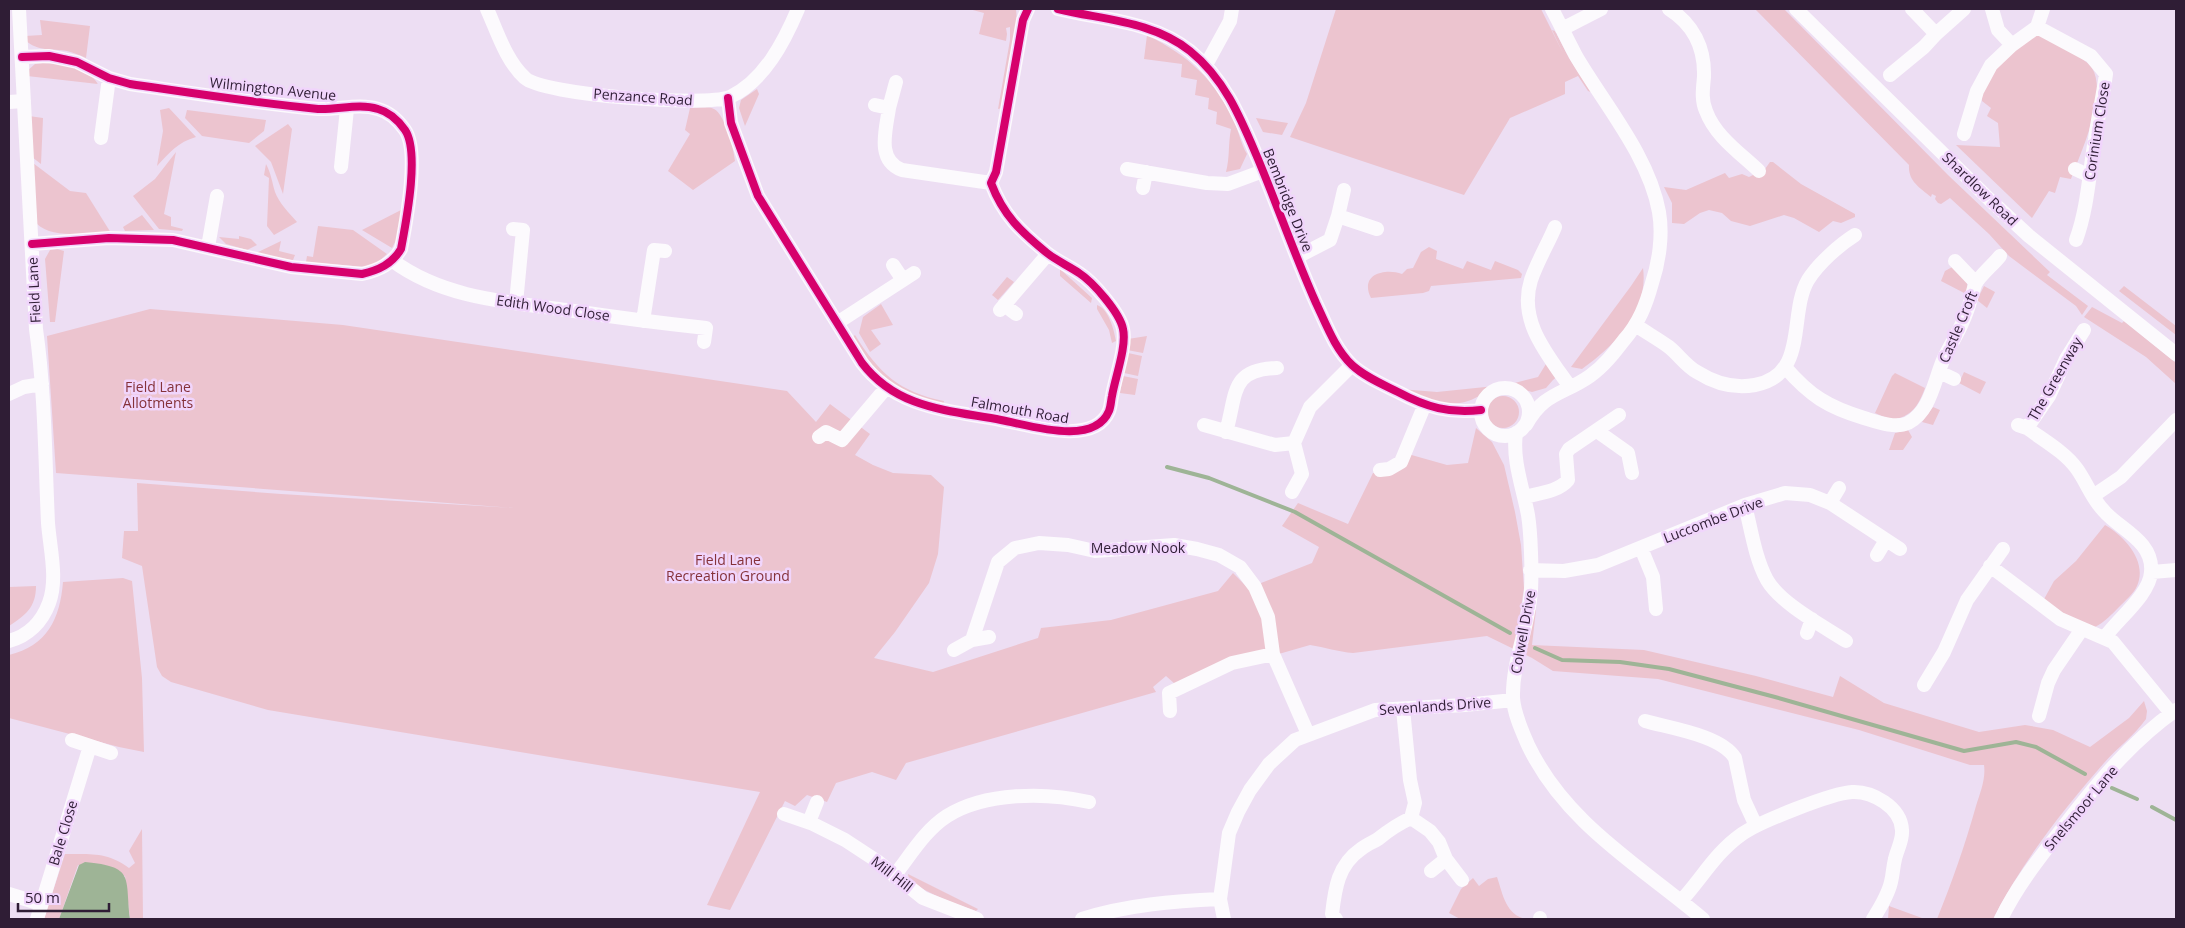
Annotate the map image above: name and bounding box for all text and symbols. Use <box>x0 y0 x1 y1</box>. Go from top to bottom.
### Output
street label: Wilmington Avenue <box>209 72 337 105</box>
street label: Corinium Close <box>2079 80 2114 181</box>
street label: Penzance Road <box>593 84 693 109</box>
street label: Bembridge Drive <box>1259 145 1318 254</box>
street label: Shardlow Road <box>1938 148 2022 230</box>
street label: Field Lane <box>22 256 45 323</box>
street label: Castle Croft <box>1934 288 1981 365</box>
street label: Edith Wood Close <box>495 290 611 325</box>
street label: The Greenway <box>2023 333 2087 424</box>
park label: Field Lane Allotments <box>123 377 194 412</box>
street label: Falmouth Road <box>970 392 1071 427</box>
street label: Luccombe Drive <box>1660 492 1765 547</box>
street label: Meadow Nook <box>1091 538 1186 557</box>
park label: Field Lane Recreation Ground <box>666 550 790 585</box>
street label: Colwell Drive <box>1506 589 1539 675</box>
street label: Sevenlands Drive <box>1378 692 1492 719</box>
street label: Snelsmoor Lane <box>2040 761 2122 854</box>
street label: Bale Close <box>44 798 81 868</box>
street label: Mill Hill <box>868 851 917 896</box>
scale bar <box>18 880 109 912</box>
text: 50 m <box>25 887 60 907</box>

